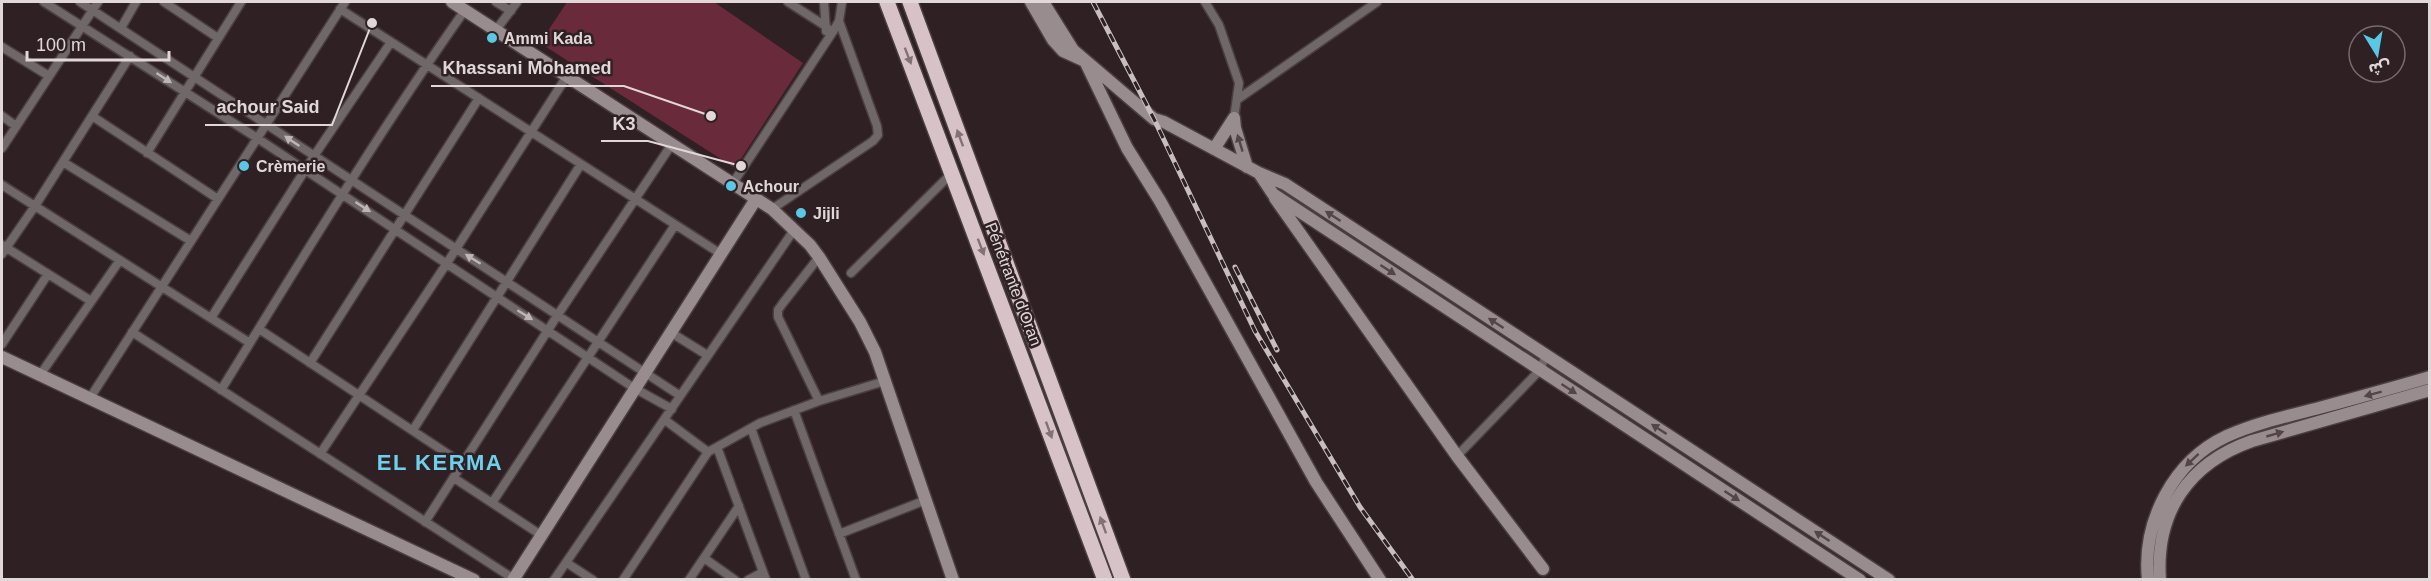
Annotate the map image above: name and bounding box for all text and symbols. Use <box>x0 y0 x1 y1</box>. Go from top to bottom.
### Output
scale bar <box>27 24 170 62</box>
north arrow <box>2347 24 2407 84</box>
place label: Ammi Kada <box>504 30 592 47</box>
marker: Ammi Kada <box>485 31 499 45</box>
text: 100 m <box>36 35 86 55</box>
one-way arrow <box>904 47 913 65</box>
callout: Khassani Mohamed <box>431 50 624 86</box>
text: ش <box>2367 57 2392 79</box>
text: Khassani Mohamed <box>442 58 612 78</box>
one-way arrow <box>156 73 172 84</box>
callout: achour Said <box>205 89 332 125</box>
text: achour Said <box>216 97 320 117</box>
callout: K3 <box>601 105 648 141</box>
text: K3 <box>612 114 636 134</box>
one-way arrow <box>955 129 965 147</box>
one-way arrow <box>1234 134 1244 152</box>
one-way arrow <box>284 136 300 147</box>
place label: Crèmerie <box>256 158 325 175</box>
marker: Crèmerie <box>237 159 251 173</box>
place label: Achour <box>743 178 799 195</box>
marker: Achour <box>724 179 738 193</box>
one-way arrow <box>355 202 371 213</box>
place label: Jijli <box>813 205 840 222</box>
marker: Jijli <box>794 206 808 220</box>
one-way arrow <box>1324 210 1341 221</box>
street label: Pénétrante d'Oran <box>982 220 1045 348</box>
one-way arrow <box>977 238 986 256</box>
one-way arrow <box>465 254 481 265</box>
one-way arrow <box>1380 265 1397 276</box>
one-way arrow <box>517 310 533 321</box>
one-way arrow <box>1488 317 1504 328</box>
one-way arrow <box>1561 383 1577 394</box>
one-way arrow <box>2364 389 2382 399</box>
one-way arrow <box>1045 421 1055 439</box>
one-way arrow <box>1651 424 1667 435</box>
one-way arrow <box>2266 429 2284 438</box>
district label: EL KERMA <box>377 450 503 475</box>
one-way arrow <box>2185 453 2200 467</box>
one-way arrow <box>1724 490 1740 501</box>
one-way arrow <box>1098 515 1108 533</box>
one-way arrow <box>1814 531 1830 542</box>

